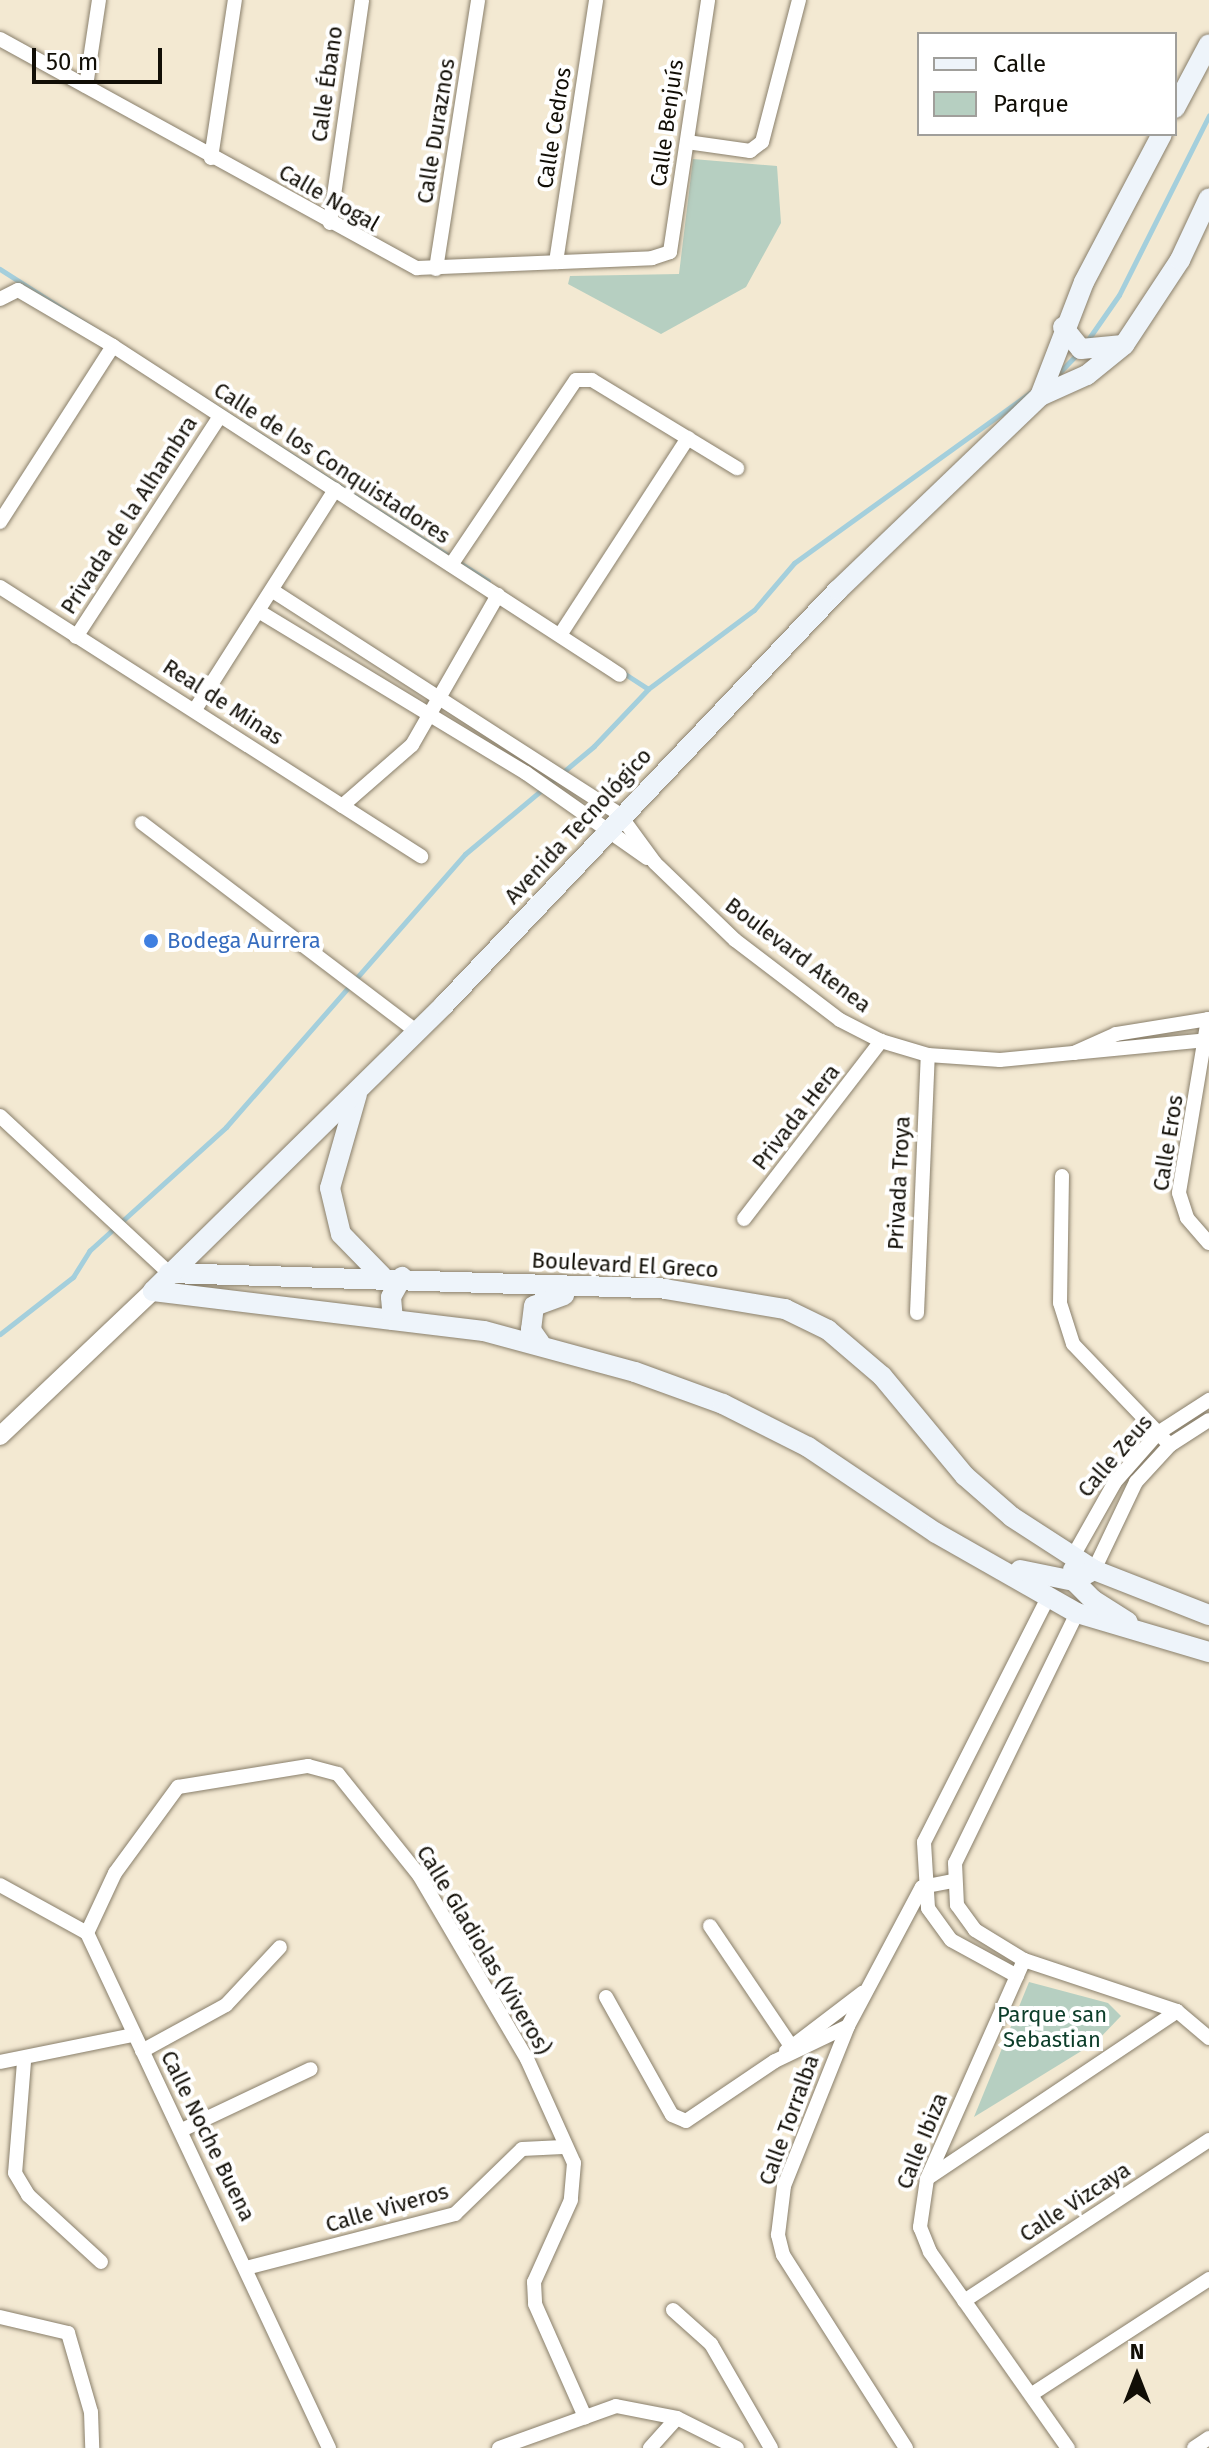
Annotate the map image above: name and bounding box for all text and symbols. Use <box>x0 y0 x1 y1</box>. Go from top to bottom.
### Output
street label: Calle Ébano <box>306 24 348 144</box>
scale bar <box>36 32 166 82</box>
legend <box>917 32 1177 136</box>
text: 50 m <box>46 48 98 76</box>
text: Calle <box>993 50 1046 78</box>
street label: Calle Duraznos <box>411 56 461 206</box>
street label: Calle Benjuís <box>645 58 689 188</box>
street label: Calle Cedros <box>531 65 577 191</box>
text: Parque <box>993 90 1069 118</box>
street label: Calle Nogal <box>274 159 384 237</box>
street label: Calle de los Conquistadores <box>209 377 455 549</box>
street label: Privada de la Alhambra <box>55 411 203 619</box>
street label: Real de Minas <box>158 653 288 751</box>
street label: Avenida Tecnológico <box>499 743 657 909</box>
street label: Boulevard Atenea <box>720 892 876 1018</box>
place label: Bodega Aurrera <box>167 928 321 954</box>
marker: Bodega Aurrera <box>142 932 160 950</box>
street label: Privada Hera <box>746 1059 846 1175</box>
street label: Calle Eros <box>1147 1093 1189 1193</box>
street label: Privada Troya <box>882 1115 916 1251</box>
street label: Boulevard El Greco <box>531 1247 719 1283</box>
street label: Calle Zeus <box>1072 1409 1158 1503</box>
street label: Calle Gladiolas (Viveros) <box>411 1841 557 2059</box>
park label: Parque san Sebastian <box>997 2001 1107 2052</box>
street label: Calle Noche Buena <box>155 2046 261 2226</box>
street label: Calle Torralba <box>753 2051 825 2189</box>
street label: Calle Ibiza <box>891 2089 953 2193</box>
street label: Calle Vizcaya <box>1015 2156 1135 2248</box>
street label: Calle Viveros <box>323 2178 451 2238</box>
north arrow <box>1097 2336 1177 2416</box>
text: N <box>1130 2338 1144 2365</box>

